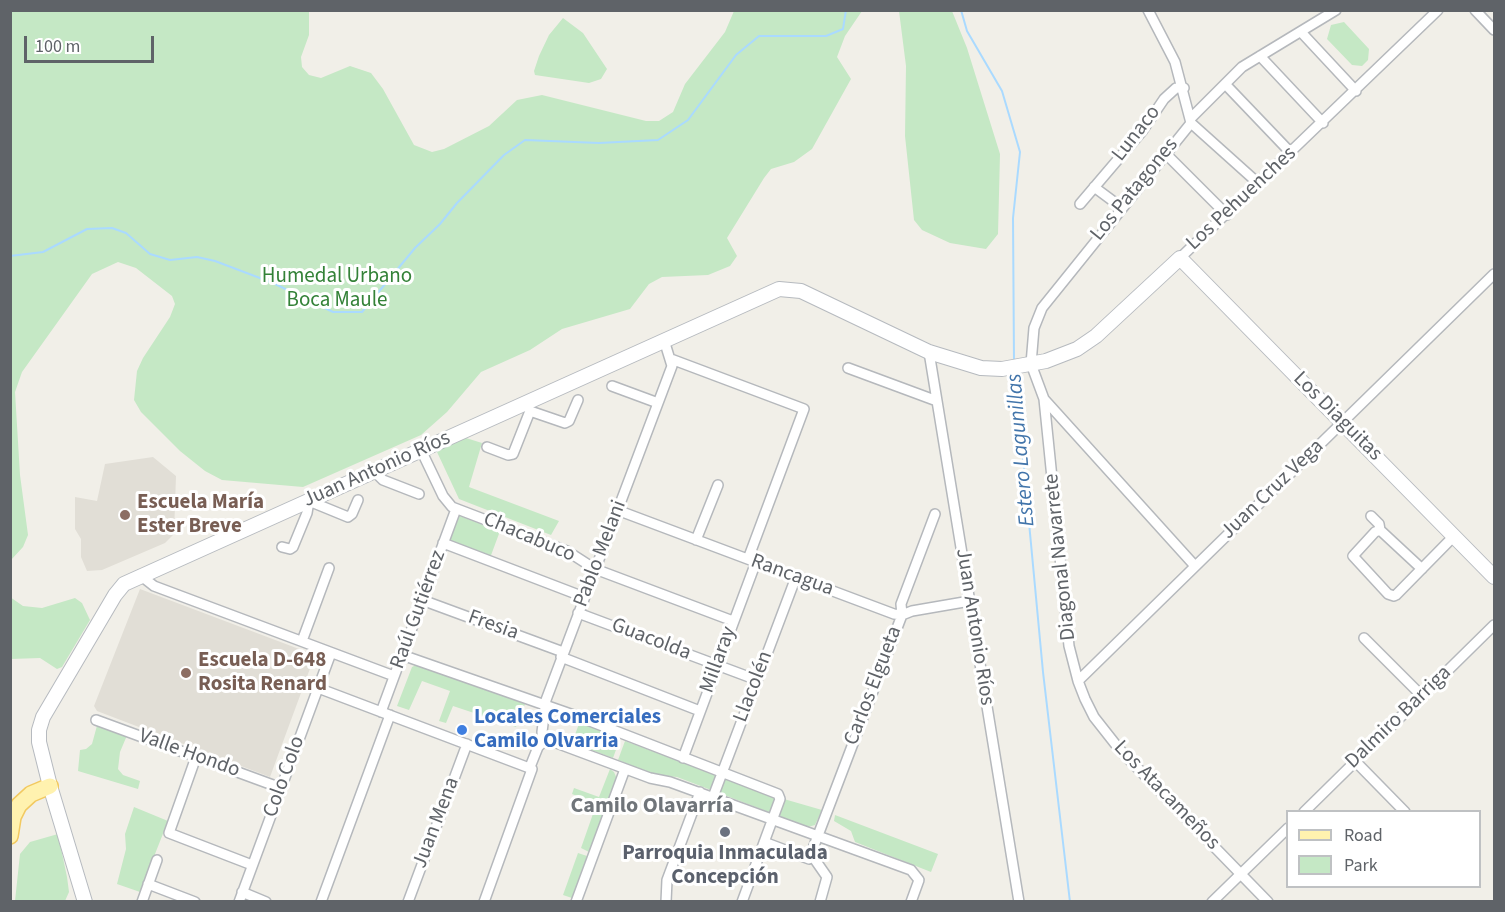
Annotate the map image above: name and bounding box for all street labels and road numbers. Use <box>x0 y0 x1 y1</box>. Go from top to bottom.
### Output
street label: Lunaco <box>1107 101 1167 167</box>
street label: Los Patagones <box>1086 133 1184 247</box>
street label: Los Pehuenches <box>1182 142 1302 256</box>
street label: Los Diaguitas <box>1287 367 1387 467</box>
street label: Juan Antonio Ríos <box>300 426 454 514</box>
street label: Juan Cruz Vega <box>1216 435 1330 545</box>
street label: Diagonal Navarrete <box>1040 472 1082 642</box>
street label: Pablo Melani <box>569 497 633 611</box>
street label: Chacabuco <box>479 507 579 569</box>
street label: Raúl Gutiérrez <box>386 547 452 673</box>
street label: Juan Antonio Ríos <box>949 547 999 707</box>
street label: Rancagua <box>747 549 837 603</box>
street label: Fresia <box>464 605 522 647</box>
street label: Guacolda <box>608 613 694 667</box>
street label: Millaray <box>695 623 743 697</box>
street label: Carlos Elgueta <box>840 623 908 749</box>
street label: Llacolén <box>729 648 779 726</box>
street label: Dalmiro Barriga <box>1341 661 1457 775</box>
street label: Valle Hondo <box>135 724 243 784</box>
street label: Colo Colo <box>259 733 311 821</box>
street label: Los Atacameños <box>1108 736 1224 856</box>
street label: Juan Mena <box>408 774 466 872</box>

